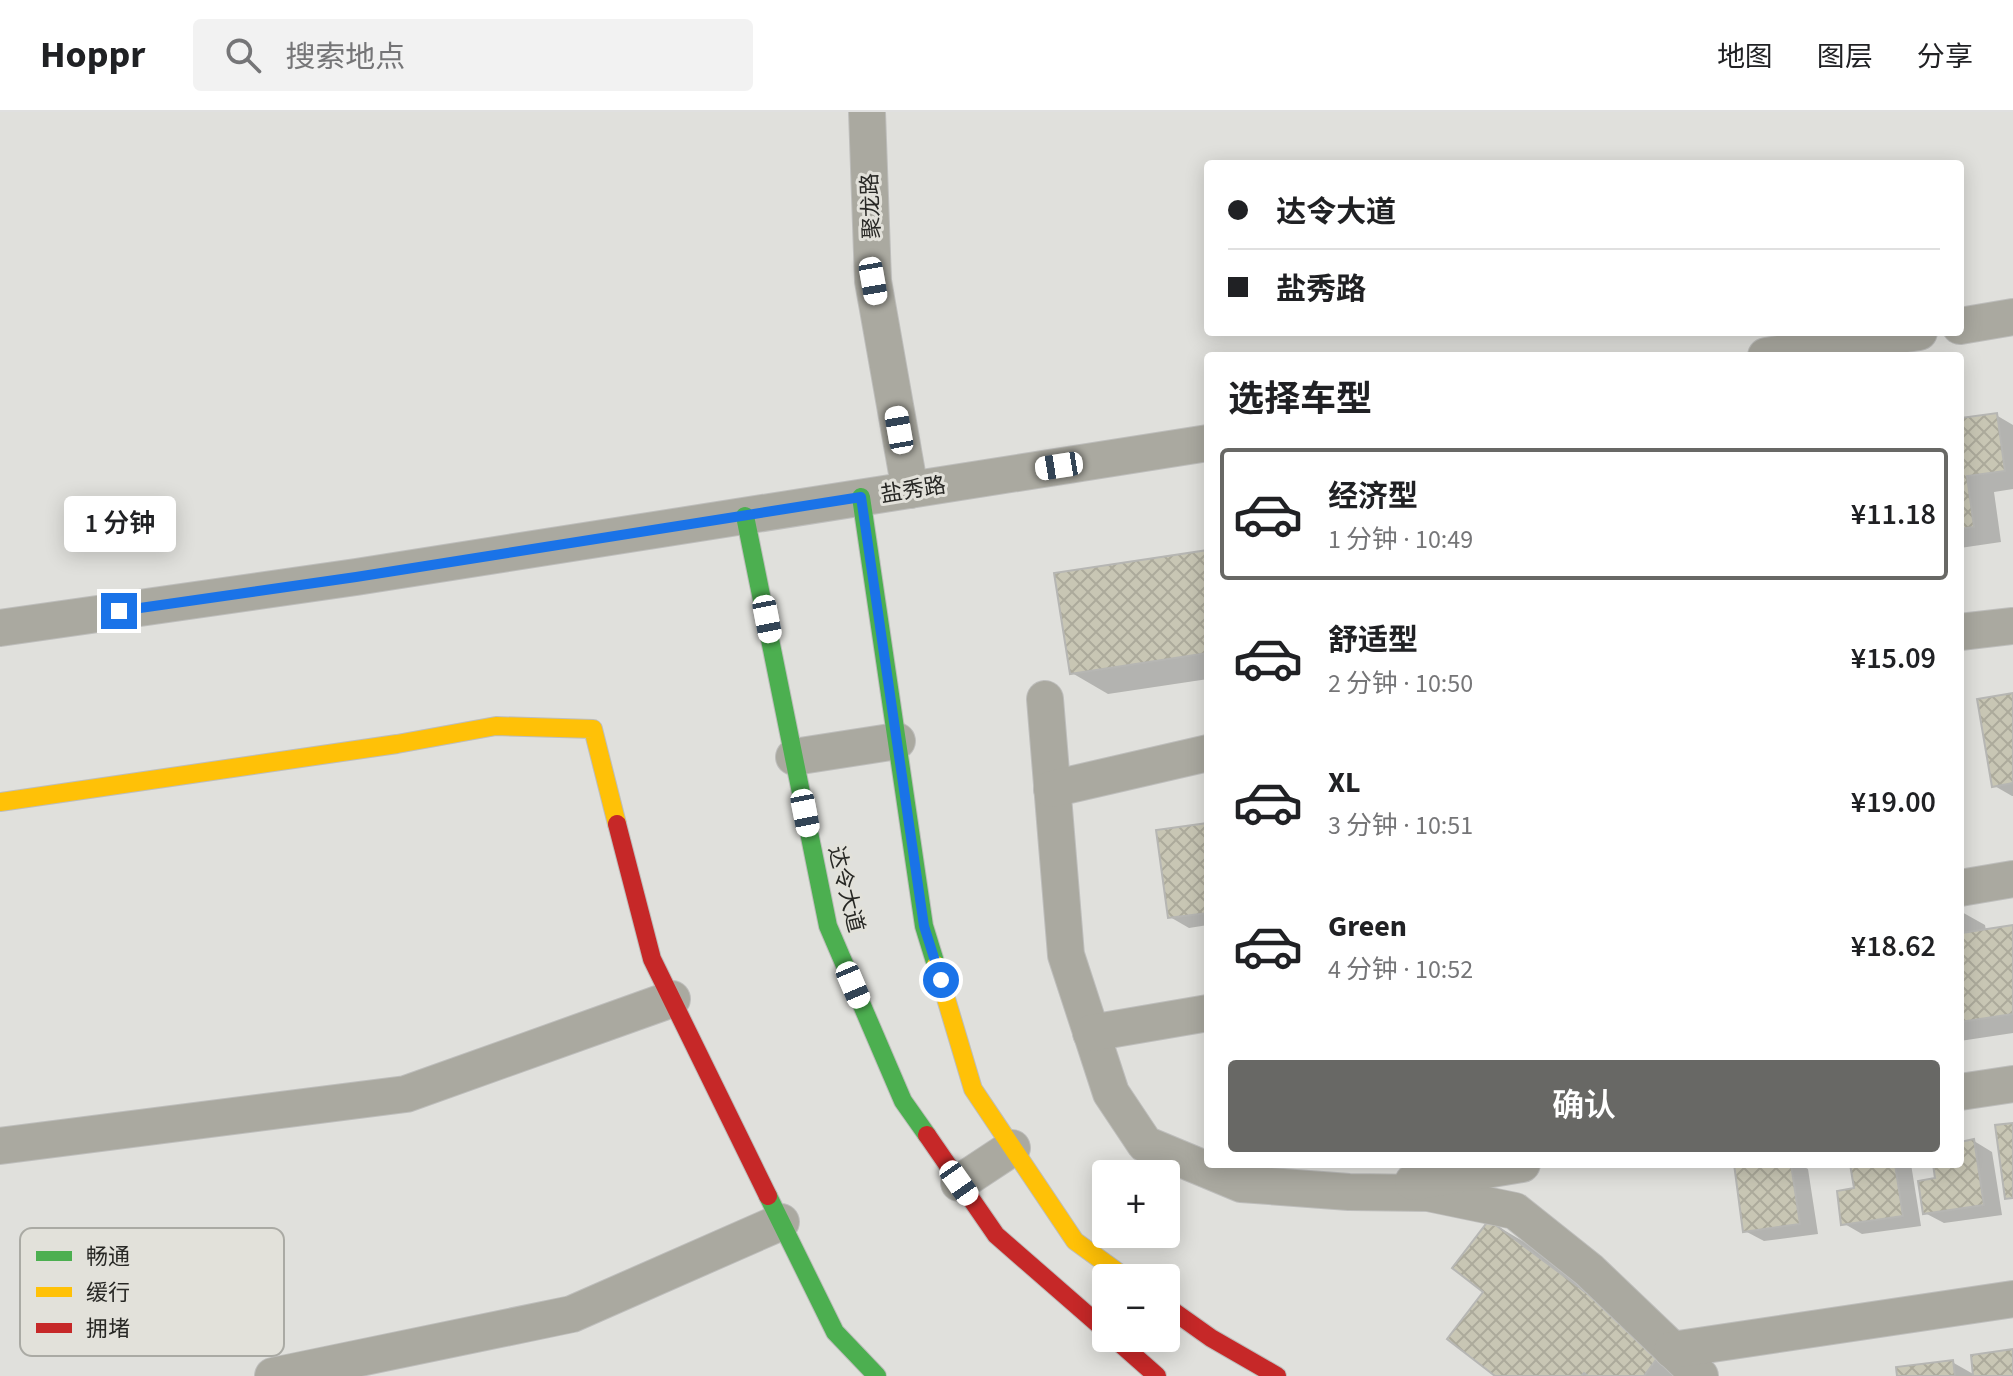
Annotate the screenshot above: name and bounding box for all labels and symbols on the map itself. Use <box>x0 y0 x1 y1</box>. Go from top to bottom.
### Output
street label: 聚龙路 <box>854 172 888 240</box>
car <box>857 255 889 307</box>
car <box>883 404 915 456</box>
car <box>1033 450 1085 482</box>
street label: 盐秀路 <box>878 469 948 511</box>
callout: 1 分钟 <box>63 495 175 551</box>
route end <box>101 593 137 629</box>
car <box>751 593 783 645</box>
car <box>789 787 821 839</box>
street label: 达令大道 <box>820 843 872 936</box>
car <box>833 958 873 1012</box>
route start <box>923 962 959 998</box>
car <box>935 1156 983 1210</box>
legend <box>20 1228 284 1356</box>
text: 畅通 <box>86 1241 130 1273</box>
text: 缓行 <box>86 1277 130 1309</box>
text: 拥堵 <box>86 1313 130 1345</box>

